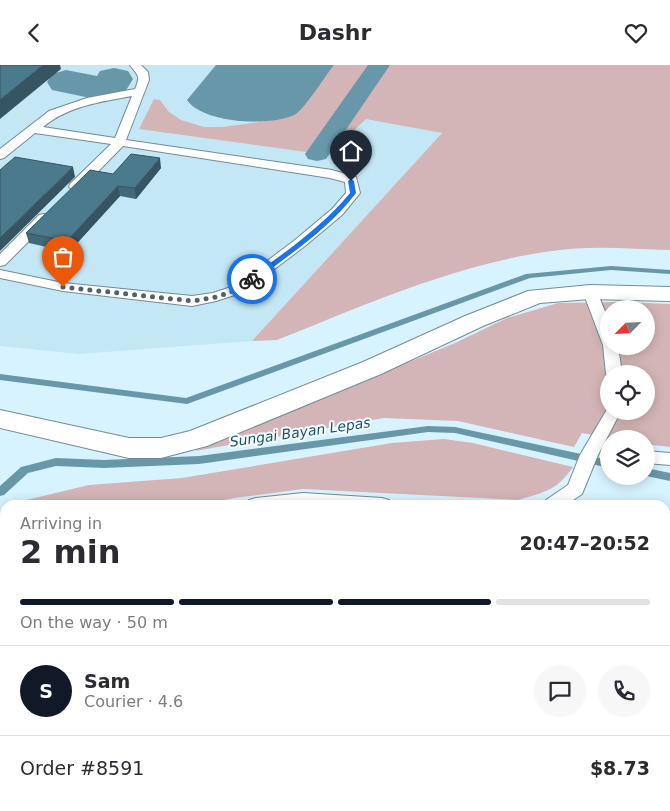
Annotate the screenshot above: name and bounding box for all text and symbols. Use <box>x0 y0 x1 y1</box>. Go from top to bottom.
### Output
icon: back <box>20 19 48 47</box>
icon: heart <box>622 19 650 47</box>
text: Dashr <box>299 20 371 45</box>
pin <box>330 130 372 181</box>
icon: home <box>337 137 365 165</box>
pin <box>42 236 84 287</box>
icon: bag <box>49 243 77 271</box>
courier <box>227 254 277 304</box>
icon: bike <box>238 265 266 293</box>
north arrow <box>600 300 655 355</box>
map controls <box>600 300 655 485</box>
button: locate <box>600 365 655 420</box>
water label: Sungai Bayan Lepas <box>229 414 371 450</box>
button: layers <box>600 430 655 485</box>
text: Arriving in <box>20 514 102 533</box>
text: 20:47–20:52 <box>520 532 650 554</box>
text: 2 min <box>20 533 121 571</box>
text: On the way · 50 m <box>20 613 168 632</box>
button: chat <box>534 665 586 717</box>
button: phone <box>598 665 650 717</box>
text: Sam <box>84 670 130 692</box>
text: S <box>39 680 53 702</box>
text: Courier · 4.6 <box>84 692 183 711</box>
text: Order #8591 <box>20 757 144 779</box>
text: $8.73 <box>590 757 650 779</box>

